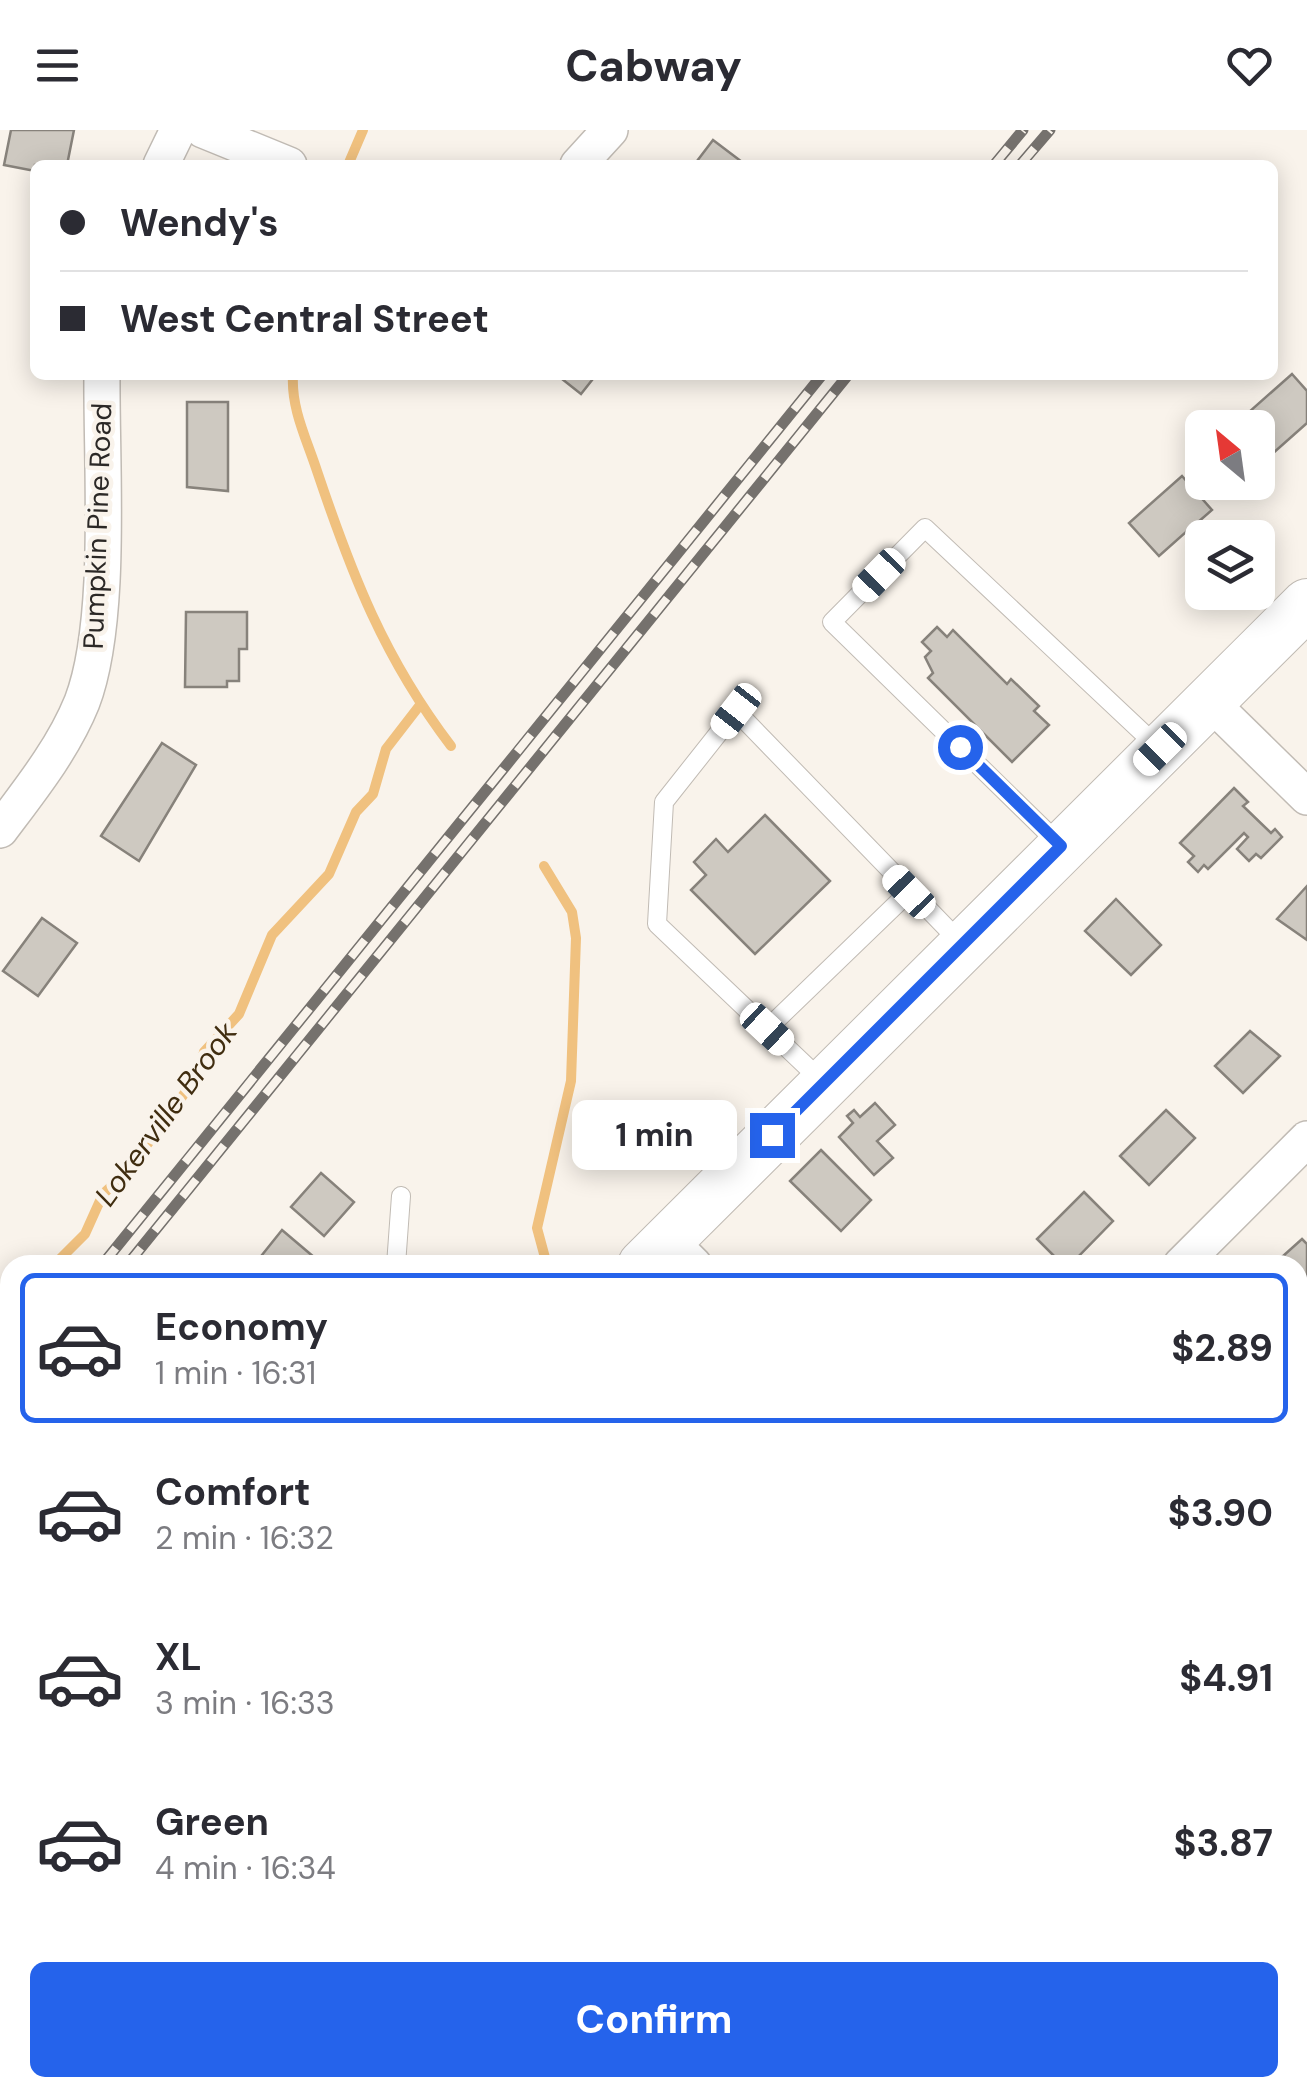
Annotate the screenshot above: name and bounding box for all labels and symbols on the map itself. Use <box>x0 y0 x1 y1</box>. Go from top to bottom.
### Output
street label: Pumpkin Pine Road <box>75 402 120 650</box>
north arrow <box>1185 410 1275 500</box>
car <box>847 543 911 607</box>
car <box>706 678 766 744</box>
car <box>1128 717 1192 781</box>
route start <box>938 725 983 770</box>
car <box>877 860 941 924</box>
car <box>735 998 799 1060</box>
water label: Lokerville Brook <box>86 1013 246 1213</box>
callout: 1 min <box>572 1100 737 1170</box>
route end <box>750 1113 795 1158</box>

